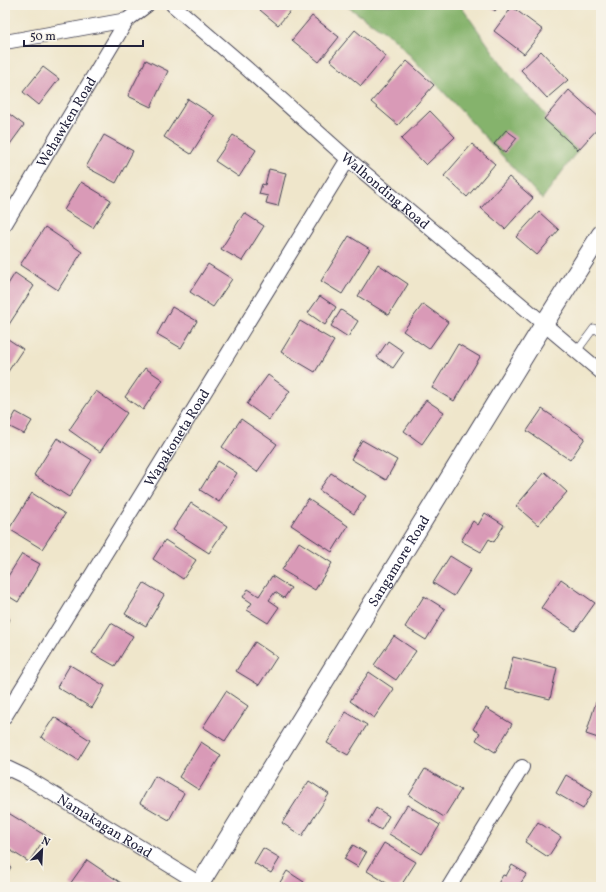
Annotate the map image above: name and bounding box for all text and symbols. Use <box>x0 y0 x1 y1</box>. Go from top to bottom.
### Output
scale bar <box>24 22 143 48</box>
text: 50 m <box>30 29 56 45</box>
street label: Wehawken Road <box>33 74 102 171</box>
street label: Walhonding Road <box>336 149 433 235</box>
street label: Wapakoneta Road <box>140 386 215 491</box>
street label: Sangamore Road <box>364 512 435 611</box>
street label: Namakagan Road <box>53 791 155 863</box>
north arrow <box>22 830 62 870</box>
text: N <box>39 834 52 851</box>

